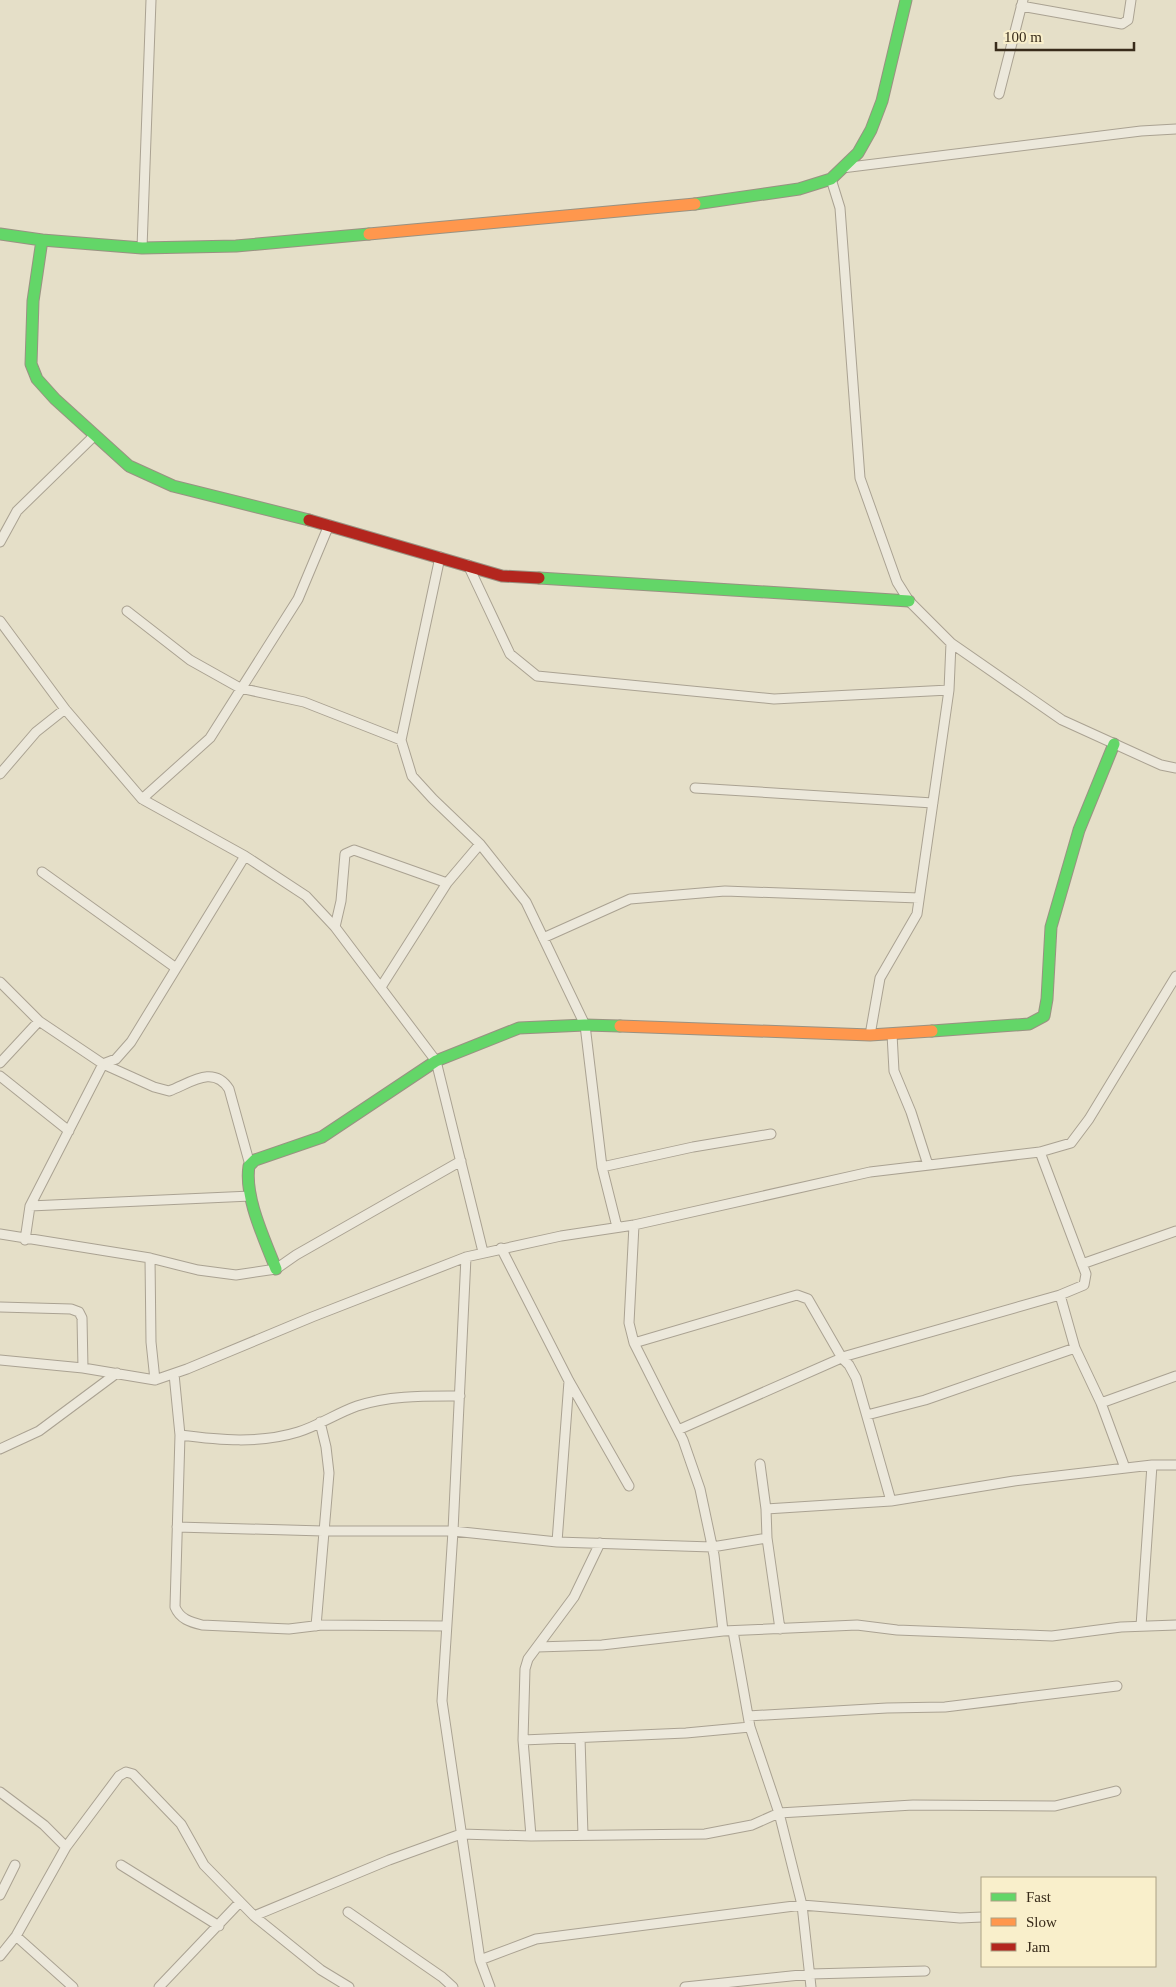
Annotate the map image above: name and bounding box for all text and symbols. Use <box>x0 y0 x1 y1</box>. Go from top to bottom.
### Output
scale bar <box>996 20 1134 52</box>
text: 100 m <box>1004 29 1042 45</box>
legend <box>981 1877 1156 1967</box>
text: Fast <box>1026 1889 1052 1905</box>
text: Slow <box>1026 1914 1057 1930</box>
text: Jam <box>1026 1939 1050 1955</box>

